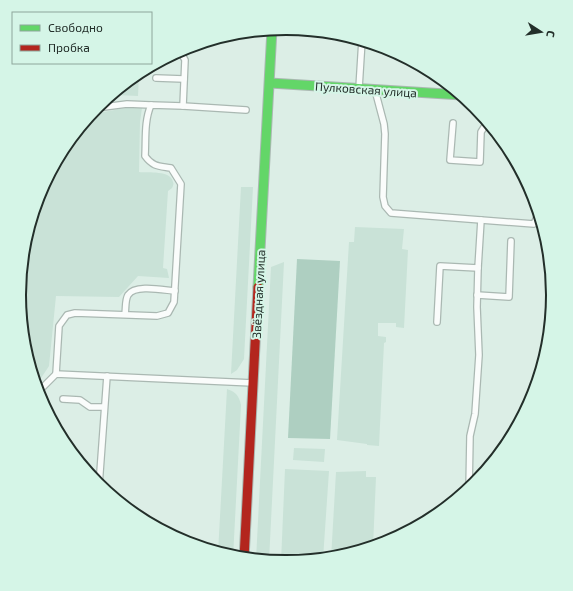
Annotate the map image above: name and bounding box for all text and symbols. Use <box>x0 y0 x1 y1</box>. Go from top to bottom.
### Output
legend <box>12 12 152 64</box>
north arrow <box>521 12 561 52</box>
text: Свободно <box>48 20 103 34</box>
text: С <box>544 30 558 39</box>
text: Пробка <box>48 40 90 54</box>
street label: Пулковская улица <box>314 78 418 101</box>
street label: Звёздная улица <box>249 249 268 339</box>

